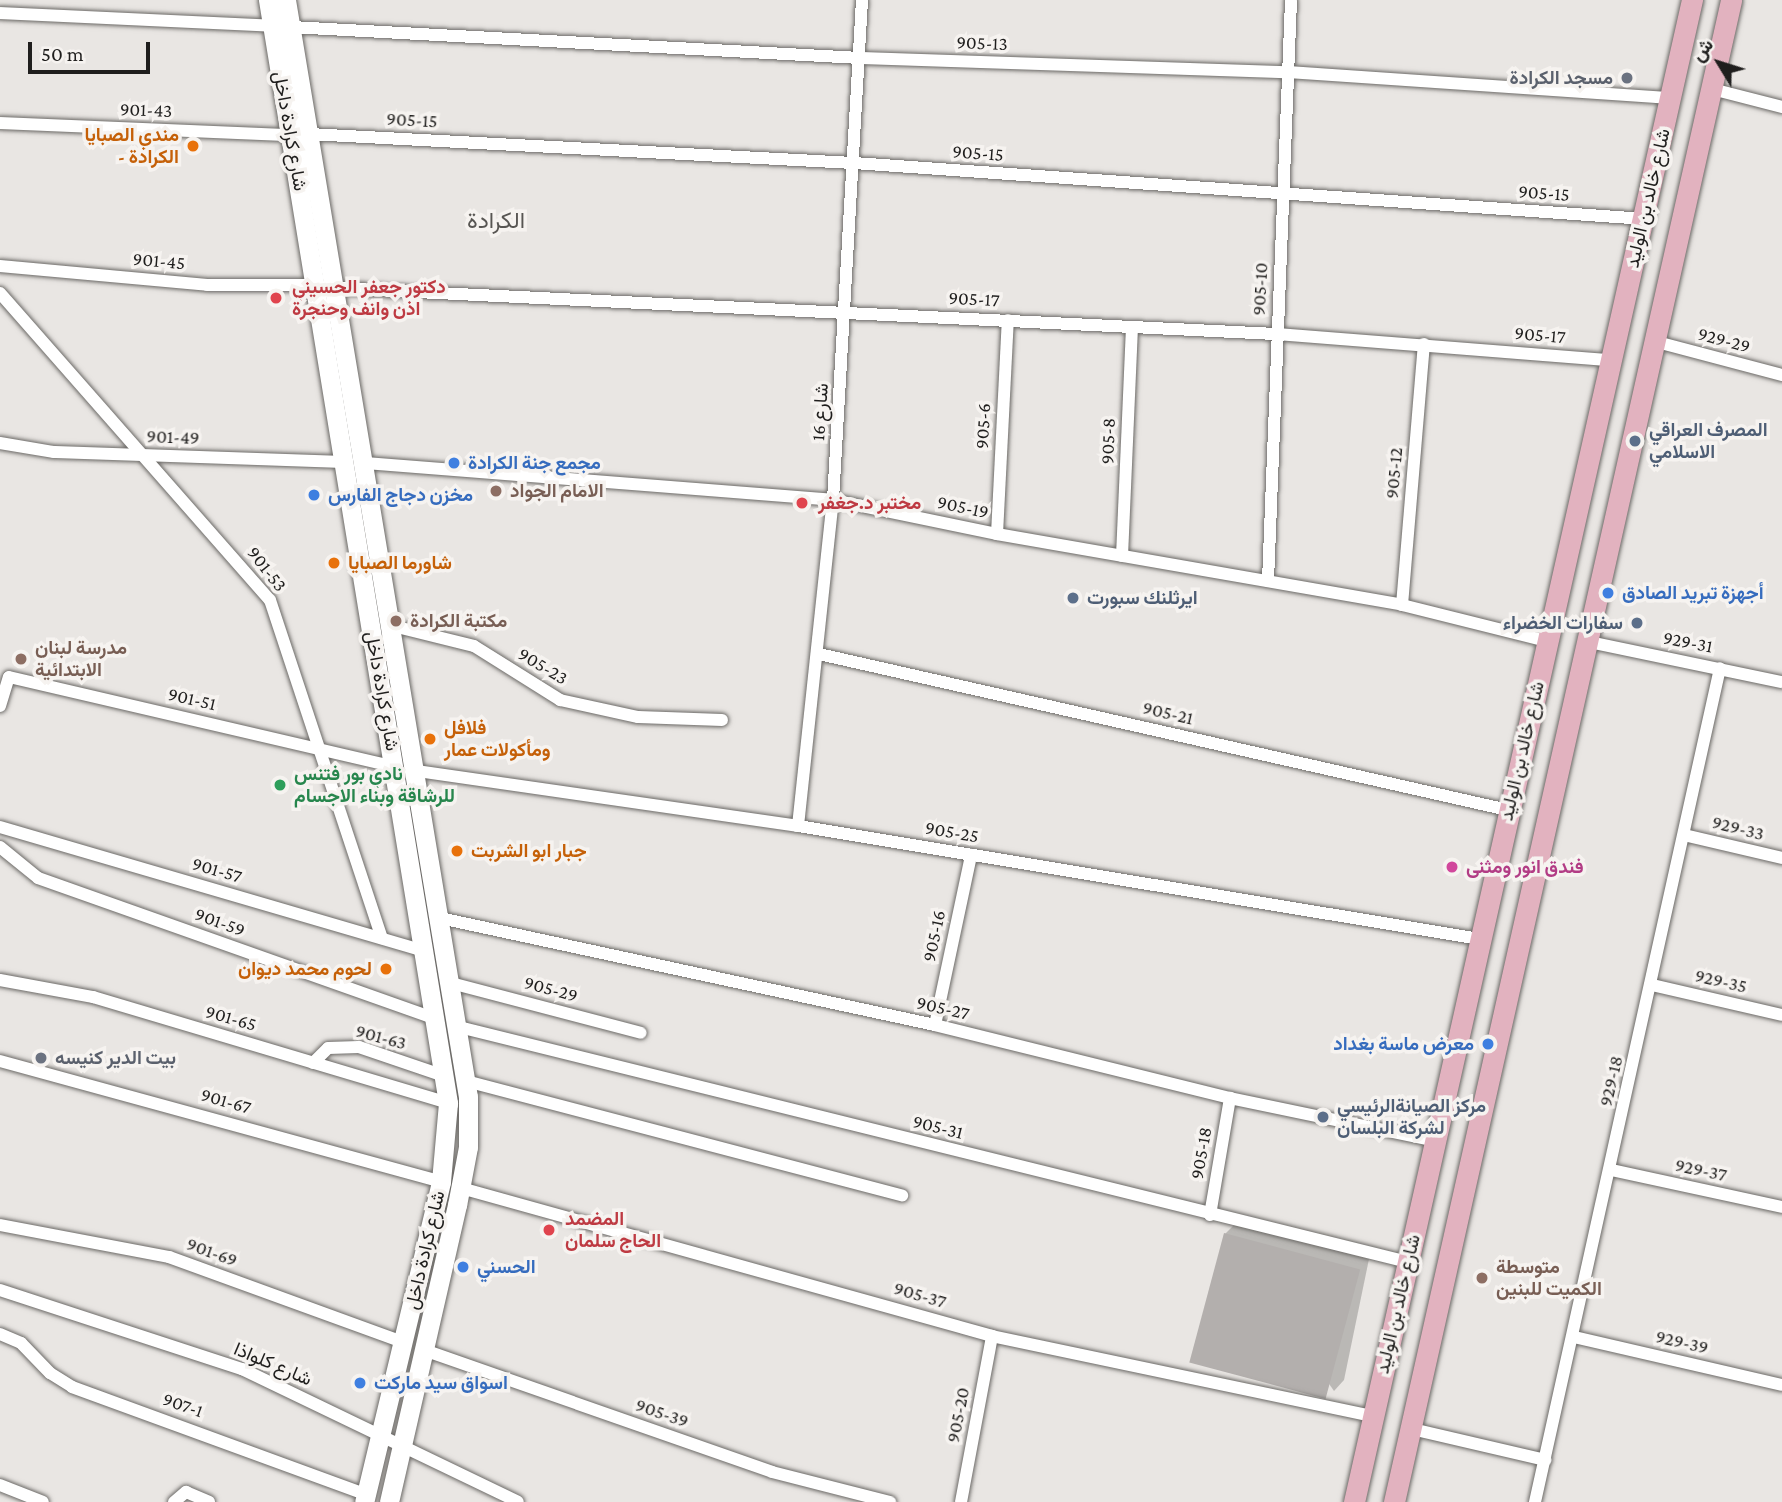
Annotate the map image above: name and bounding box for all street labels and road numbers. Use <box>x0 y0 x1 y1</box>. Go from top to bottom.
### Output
street label: 905-13 <box>956 31 1008 55</box>
street label: شارع كرادة داخل <box>268 69 312 193</box>
street label: 901-43 <box>119 98 173 122</box>
street label: 905-15 <box>386 107 438 133</box>
street label: شارع خالد بن الوليد <box>1621 126 1675 270</box>
street label: 905-15 <box>952 140 1004 166</box>
street label: 905-15 <box>1518 180 1570 206</box>
street label: 901-45 <box>132 247 186 275</box>
street label: 905-10 <box>1247 262 1273 316</box>
street label: 905-17 <box>948 286 1000 312</box>
street label: 905-17 <box>1514 321 1566 349</box>
street label: 929-29 <box>1695 322 1753 358</box>
street label: شارع 16 <box>807 382 833 442</box>
street label: 905-6 <box>970 402 996 450</box>
street label: 905-8 <box>1096 417 1120 465</box>
street label: 901-49 <box>146 425 200 449</box>
street label: 905-12 <box>1380 446 1408 500</box>
street label: 905-19 <box>935 490 991 524</box>
street label: 901-53 <box>242 542 292 596</box>
street label: 929-31 <box>1661 626 1715 658</box>
street label: شارع كرادة داخل <box>360 629 404 753</box>
street label: 905-23 <box>514 642 572 690</box>
street label: شارع خالد بن الوليد <box>1495 679 1549 823</box>
street label: 901-51 <box>166 682 218 716</box>
street label: 905-21 <box>1140 696 1196 730</box>
street label: 929-33 <box>1710 811 1766 845</box>
street label: 905-25 <box>923 816 981 848</box>
street label: 901-57 <box>190 852 244 888</box>
street label: 901-59 <box>192 902 248 942</box>
street label: 905-16 <box>917 908 951 964</box>
street label: 929-35 <box>1693 964 1749 998</box>
street label: 905-29 <box>522 971 580 1007</box>
street label: 905-27 <box>914 991 972 1025</box>
street label: 901-65 <box>203 1000 259 1036</box>
street label: 901-63 <box>353 1019 409 1055</box>
street label: 929-18 <box>1594 1053 1628 1109</box>
street label: 901-67 <box>198 1083 254 1119</box>
street label: 905-31 <box>910 1110 966 1144</box>
street label: 905-18 <box>1185 1125 1217 1181</box>
street label: 929-37 <box>1673 1153 1729 1187</box>
street label: شارع كرادة داخل <box>400 1188 450 1312</box>
street label: 901-69 <box>183 1232 241 1272</box>
street label: شارع خالد بن الوليد <box>1371 1232 1425 1376</box>
street label: 905-37 <box>891 1277 949 1313</box>
street label: 929-39 <box>1653 1325 1711 1359</box>
street label: شارع كلواذا <box>231 1337 315 1391</box>
street label: 905-20 <box>941 1385 975 1445</box>
street label: 907-1 <box>160 1388 206 1422</box>
street label: 905-39 <box>632 1393 692 1433</box>

